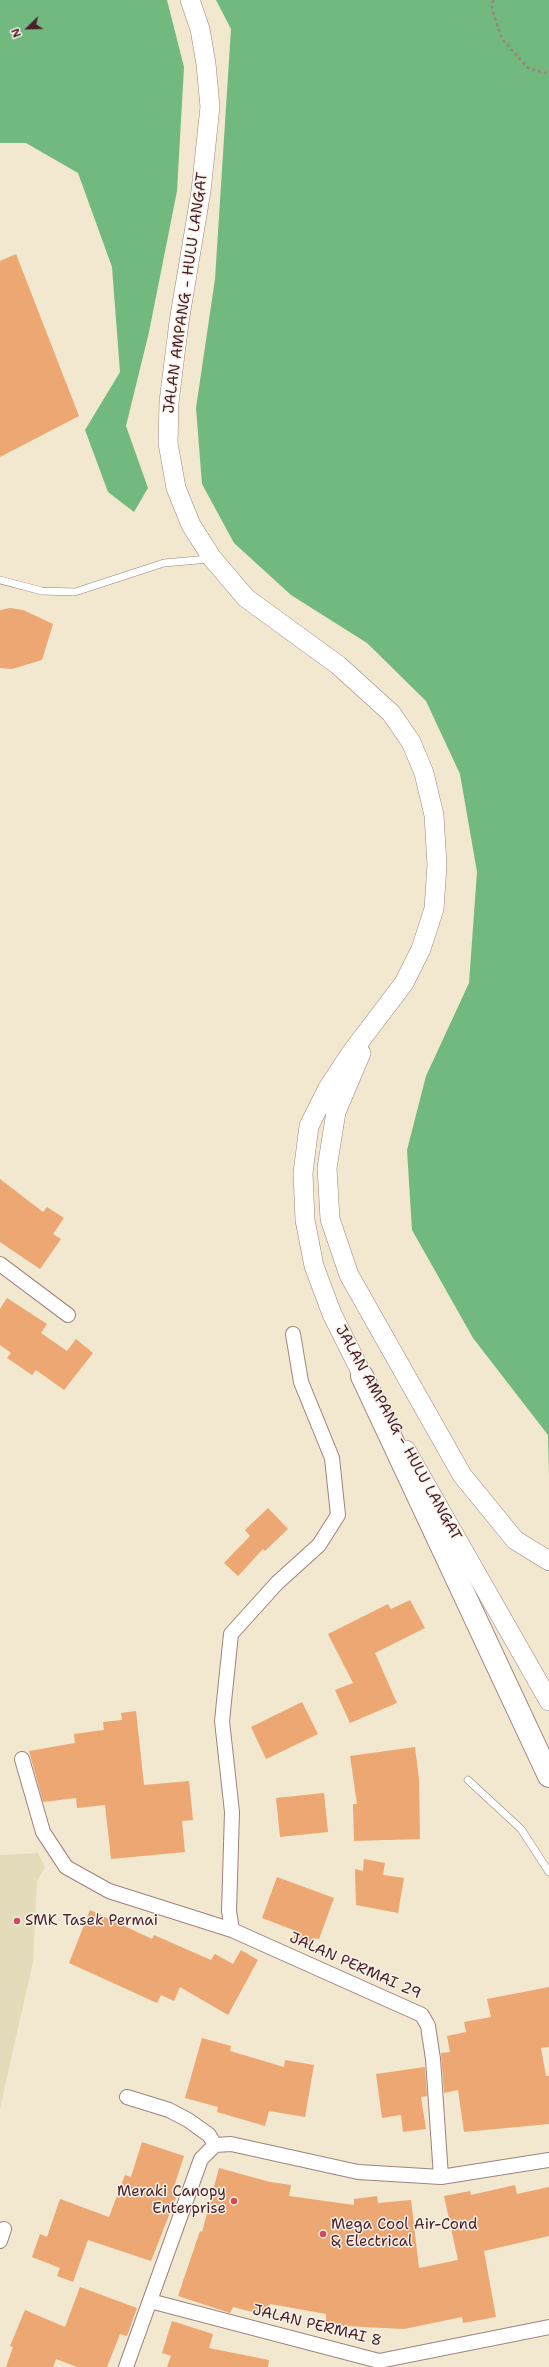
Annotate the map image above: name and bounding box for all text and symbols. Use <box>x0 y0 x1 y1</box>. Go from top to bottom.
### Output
north arrow <box>8 8 48 48</box>
text: N <box>8 26 25 40</box>
street label: JALAN AMPANG - HULU LANGAT <box>160 171 212 415</box>
street label: JALAN AMPANG - HULU LANGAT <box>331 1322 465 1544</box>
place label: SMK Tasek Permai <box>25 1912 158 1930</box>
marker: SMK Tasek Permai <box>12 1916 22 1926</box>
street label: JALAN PERMAI 29 <box>286 1929 424 2003</box>
place label: Meraki Canopy Enterprise <box>117 2183 226 2218</box>
marker: Meraki Canopy Enterprise <box>229 2196 239 2206</box>
place label: Mega Cool Air-Cond & Electrical <box>331 2216 477 2251</box>
marker: Mega Cool Air-Cond & Electrical <box>318 2229 328 2239</box>
street label: JALAN PERMAI 8 <box>251 2301 383 2351</box>

